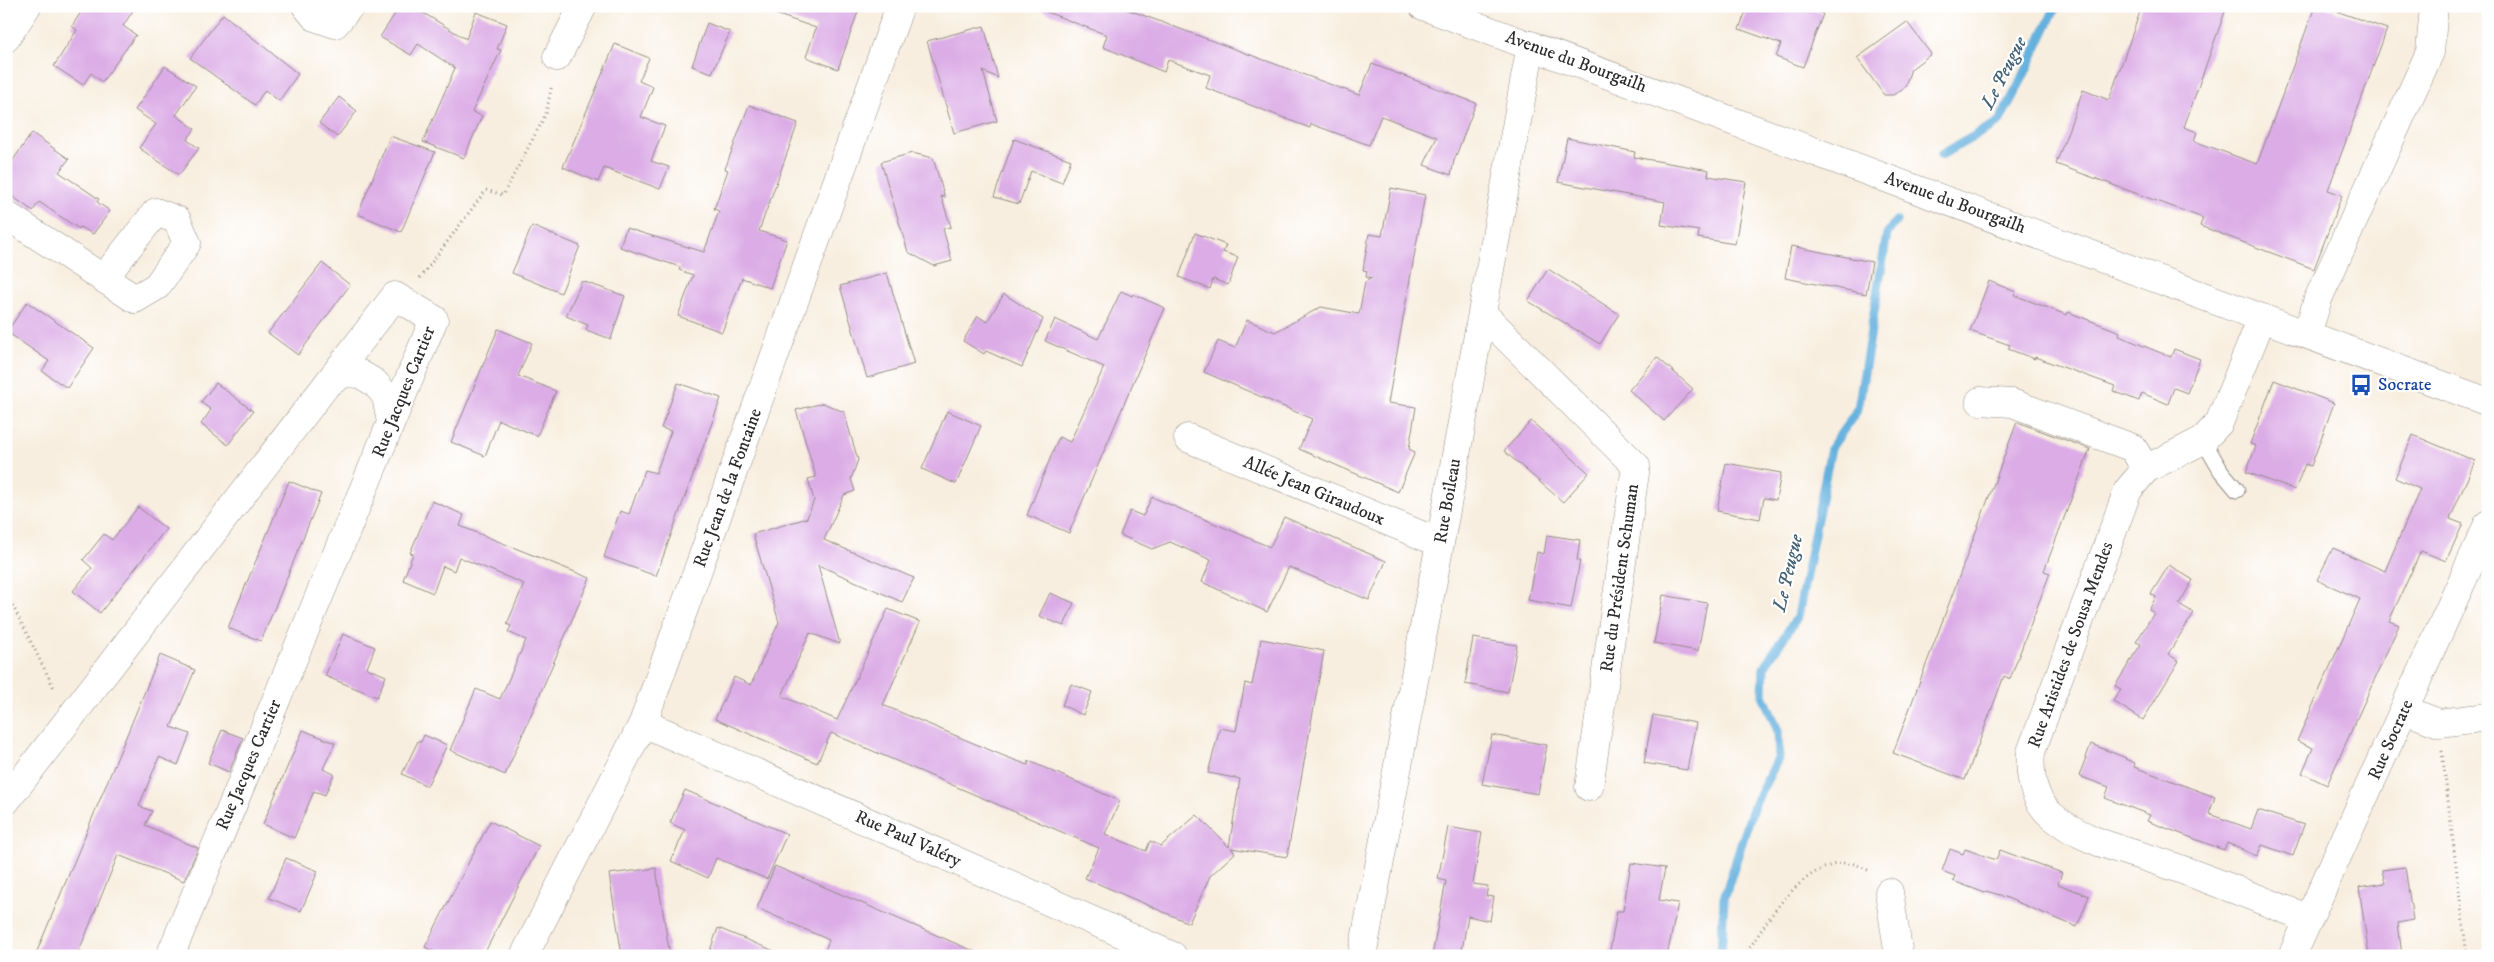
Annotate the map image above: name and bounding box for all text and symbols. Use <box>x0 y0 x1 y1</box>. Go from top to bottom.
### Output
street label: Avenue du Bourgailh <box>1502 26 1650 98</box>
water label: Le Peugue <box>1976 33 2032 114</box>
street label: Avenue du Bourgailh <box>1881 167 2029 239</box>
street label: Rue Jacques Cartier <box>368 323 441 461</box>
bus stop icon: Socrate <box>2348 372 2374 398</box>
place label: Socrate <box>2378 374 2432 396</box>
street label: Rue Jean de la Fontaine <box>689 405 767 571</box>
street label: Allée Jean Giraudoux <box>1240 451 1388 531</box>
street label: Rue Boileau <box>1430 456 1466 545</box>
street label: Rue du Président Schuman <box>1596 482 1644 674</box>
water label: Le Peugue <box>1768 532 1808 615</box>
street label: Rue Aristides de Sousa Mendes <box>2023 539 2119 751</box>
street label: Rue Jacques Cartier <box>212 696 287 834</box>
street label: Rue Socrate <box>2364 696 2418 784</box>
street label: Rue Paul Valéry <box>851 806 965 872</box>

